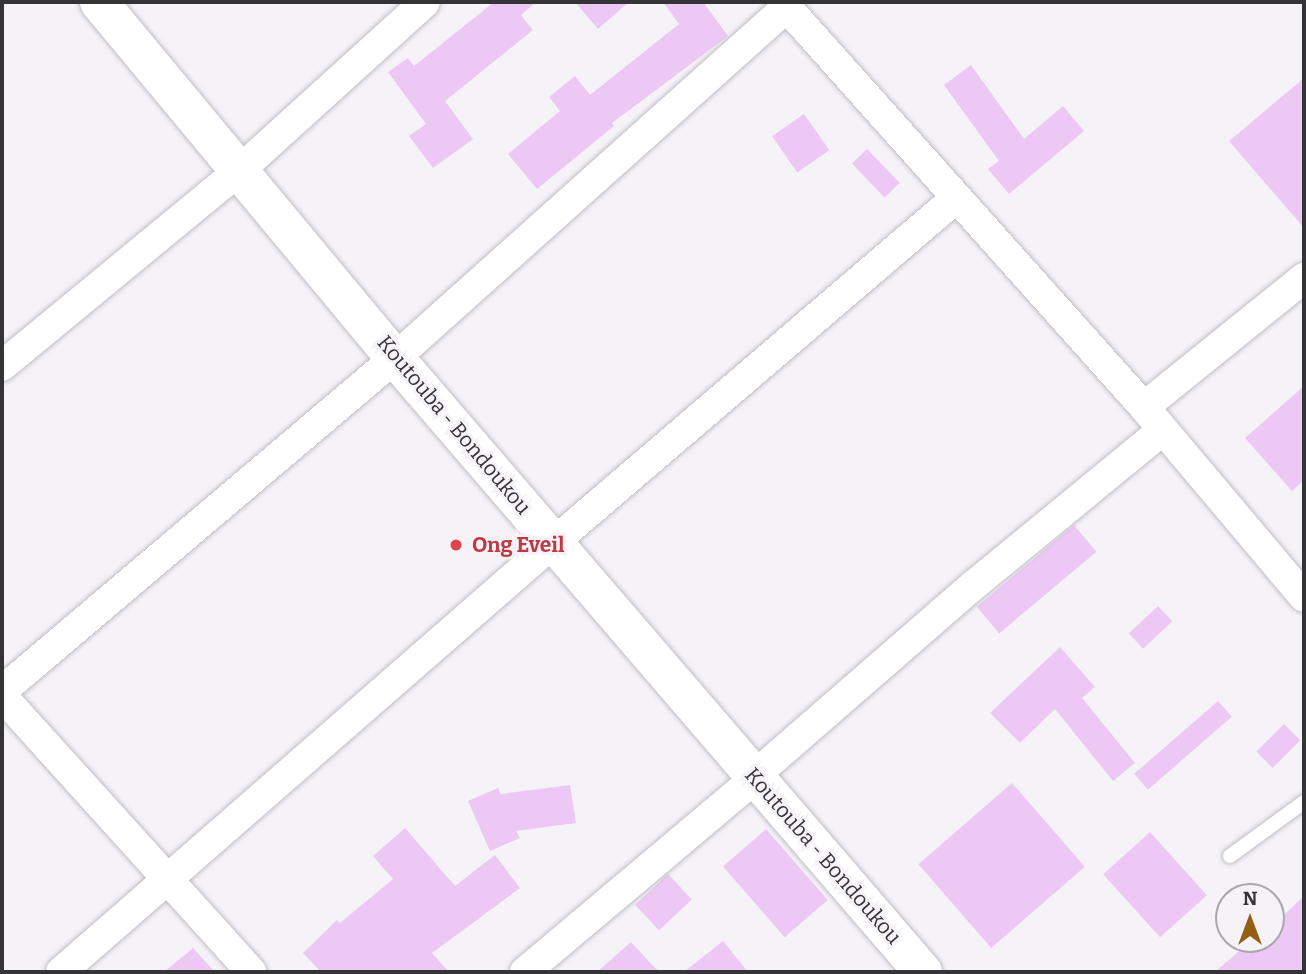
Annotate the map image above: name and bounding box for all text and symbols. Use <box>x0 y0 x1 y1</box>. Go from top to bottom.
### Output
street label: Koutouba - Bondoukou <box>372 330 536 520</box>
place label: Ong Eveil <box>472 532 565 558</box>
marker: Ong Eveil <box>446 535 466 555</box>
street label: Koutouba - Bondoukou <box>739 763 907 949</box>
north arrow <box>1215 883 1285 953</box>
text: N <box>1243 887 1257 910</box>

